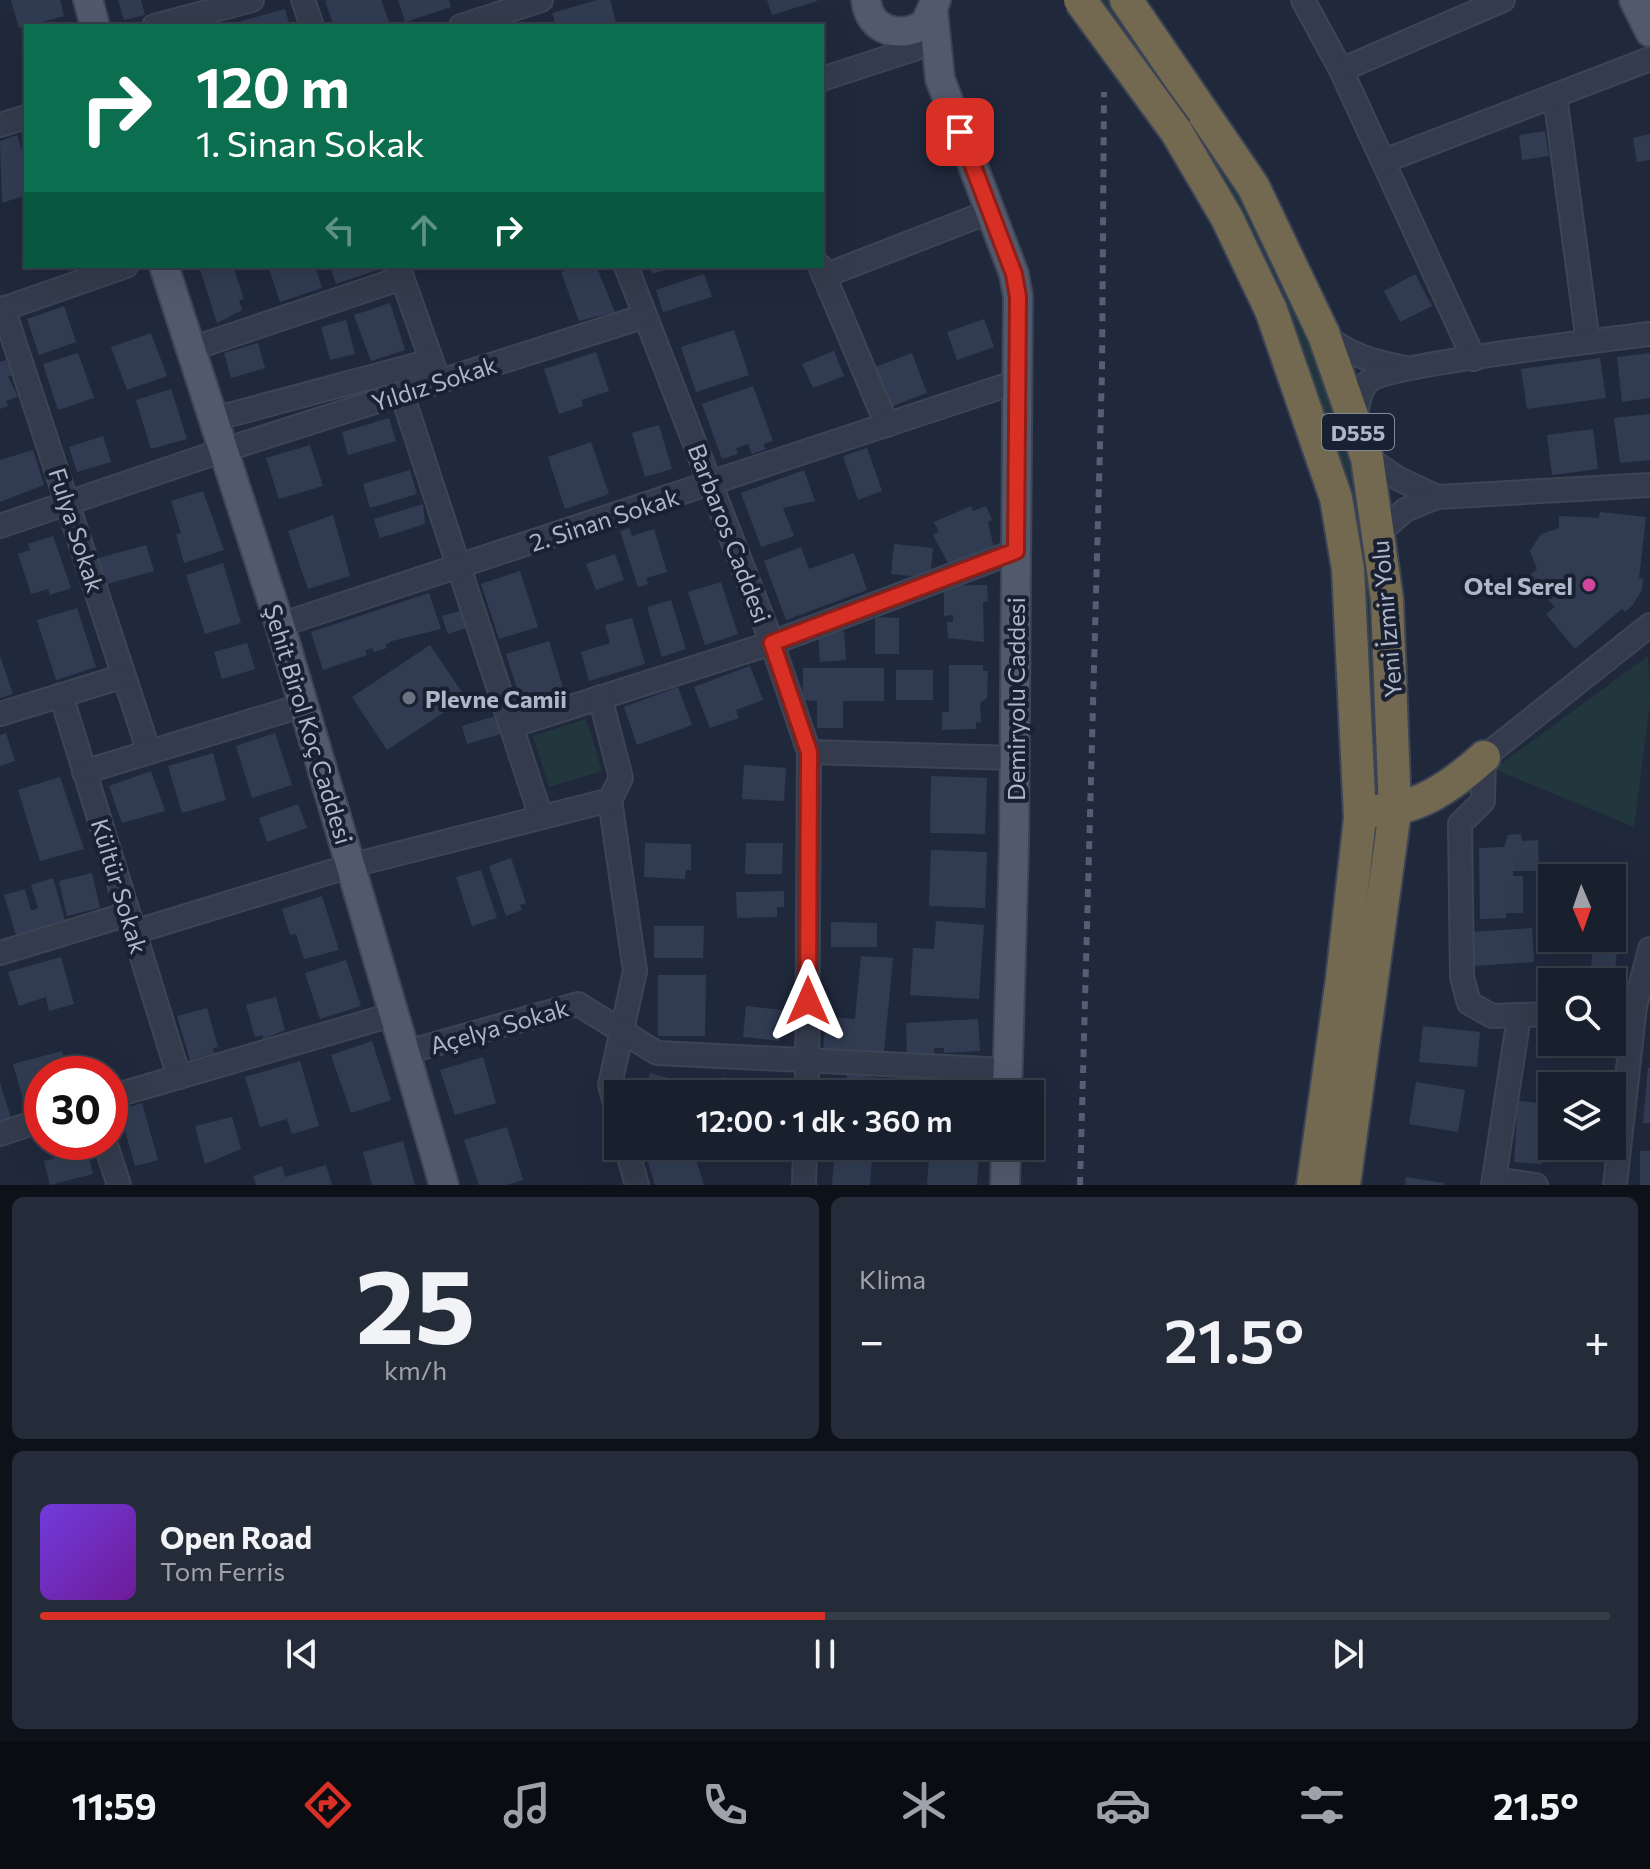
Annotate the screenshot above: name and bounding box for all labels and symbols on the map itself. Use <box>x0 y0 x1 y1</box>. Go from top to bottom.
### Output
pin <box>926 98 994 166</box>
street label: Yıldız Sokak <box>368 349 500 417</box>
road number: D555 <box>1322 414 1394 450</box>
street label: Barbaros Caddesi <box>682 439 778 627</box>
street label: Fulya Sokak <box>43 464 111 596</box>
street label: 2. Sinan Sokak <box>526 481 682 557</box>
street label: Yeni İzmir Yolu <box>1365 539 1407 699</box>
place label: Otel Serel <box>1464 571 1573 600</box>
marker: Otel Serel <box>1580 576 1598 594</box>
street label: Demiryolu Caddesi <box>1001 597 1030 801</box>
street label: Şehit Birol Koç Caddesi <box>259 600 359 848</box>
place label: Plevne Camii <box>425 684 567 713</box>
marker: Plevne Camii <box>400 689 418 707</box>
street label: Kültür Sokak <box>86 815 154 957</box>
north arrow <box>1538 864 1626 952</box>
position arrow <box>766 959 850 1043</box>
street label: Açelya Sokak <box>426 992 572 1060</box>
speed limit sign: 30 <box>24 1056 128 1160</box>

